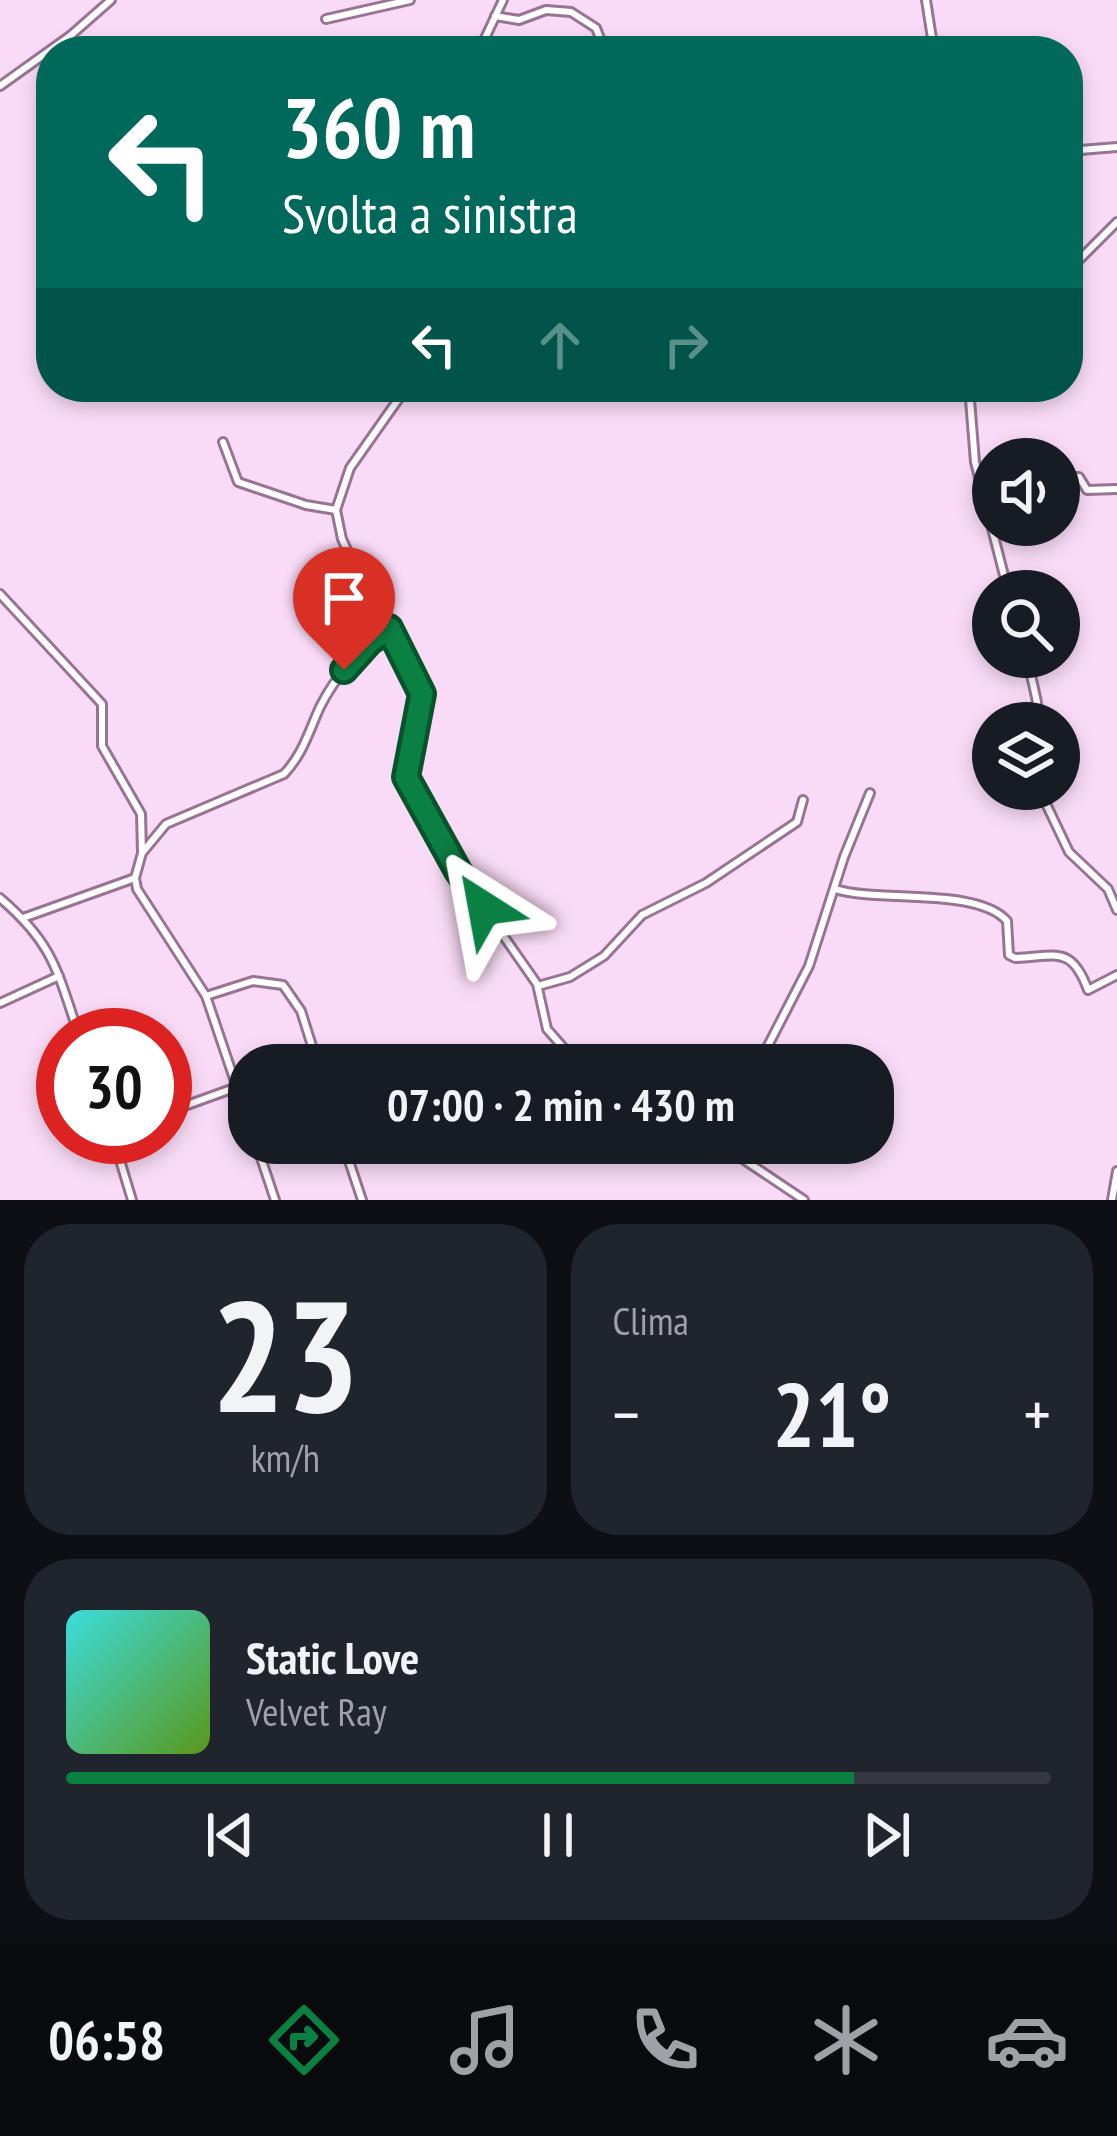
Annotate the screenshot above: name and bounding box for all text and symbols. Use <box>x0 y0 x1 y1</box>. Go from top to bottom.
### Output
text: 360 m <box>282 72 475 181</box>
icon: left <box>84 84 240 240</box>
text: Svolta a sinistra <box>282 178 578 248</box>
icon: left <box>401 312 467 378</box>
icon: ahead <box>527 312 593 378</box>
icon: right <box>653 312 719 378</box>
map controls <box>972 438 1080 810</box>
button: sound <box>972 438 1080 546</box>
pin <box>293 547 395 670</box>
icon: arrive <box>311 565 377 631</box>
button: search <box>972 570 1080 678</box>
button: layers <box>972 702 1080 810</box>
position arrow <box>421 845 547 971</box>
speed limit sign: 30 <box>36 1008 192 1164</box>
text: 07:00 · 2 min · 430 m <box>387 1075 735 1133</box>
text: 23 <box>211 1253 360 1455</box>
text: Clima <box>613 1295 689 1346</box>
text: 21° <box>772 1355 891 1472</box>
text: − <box>613 1371 640 1456</box>
text: + <box>1024 1371 1051 1456</box>
text: km/h <box>251 1432 320 1483</box>
text: Static Love <box>246 1628 419 1686</box>
text: Velvet Ray <box>246 1686 387 1737</box>
icon: previous <box>197 1802 263 1868</box>
icon: pause <box>525 1802 591 1868</box>
icon: next <box>854 1802 920 1868</box>
icon: directions <box>262 1998 346 2082</box>
icon: music <box>443 1998 527 2082</box>
icon: phone <box>623 1998 707 2082</box>
icon: climate <box>804 1998 888 2082</box>
icon: car <box>985 1998 1069 2082</box>
text: 06:58 <box>48 2005 165 2075</box>

